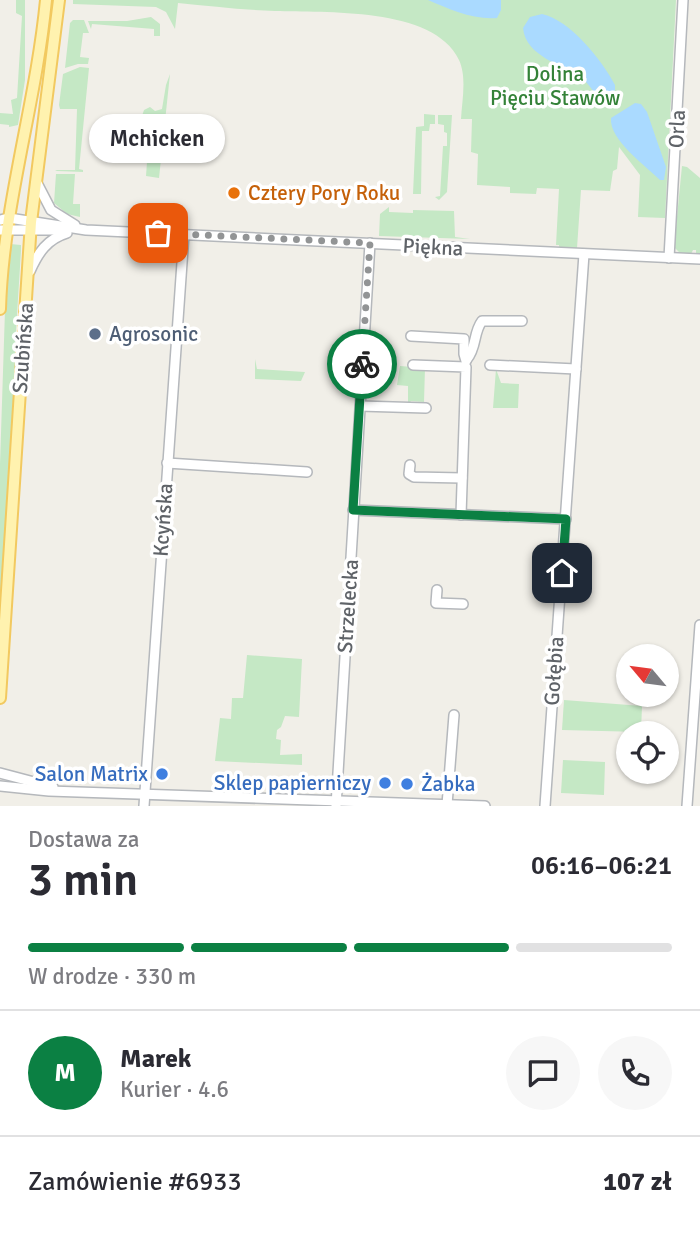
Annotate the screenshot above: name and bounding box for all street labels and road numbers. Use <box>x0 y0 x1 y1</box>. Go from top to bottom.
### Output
street label: Orla <box>663 109 691 149</box>
street label: Piękna <box>402 232 464 262</box>
street label: Szubińska <box>7 302 39 394</box>
street label: Kcyńska <box>147 482 179 558</box>
street label: Strzelecka <box>332 558 364 654</box>
street label: Gołębia <box>539 635 569 707</box>

